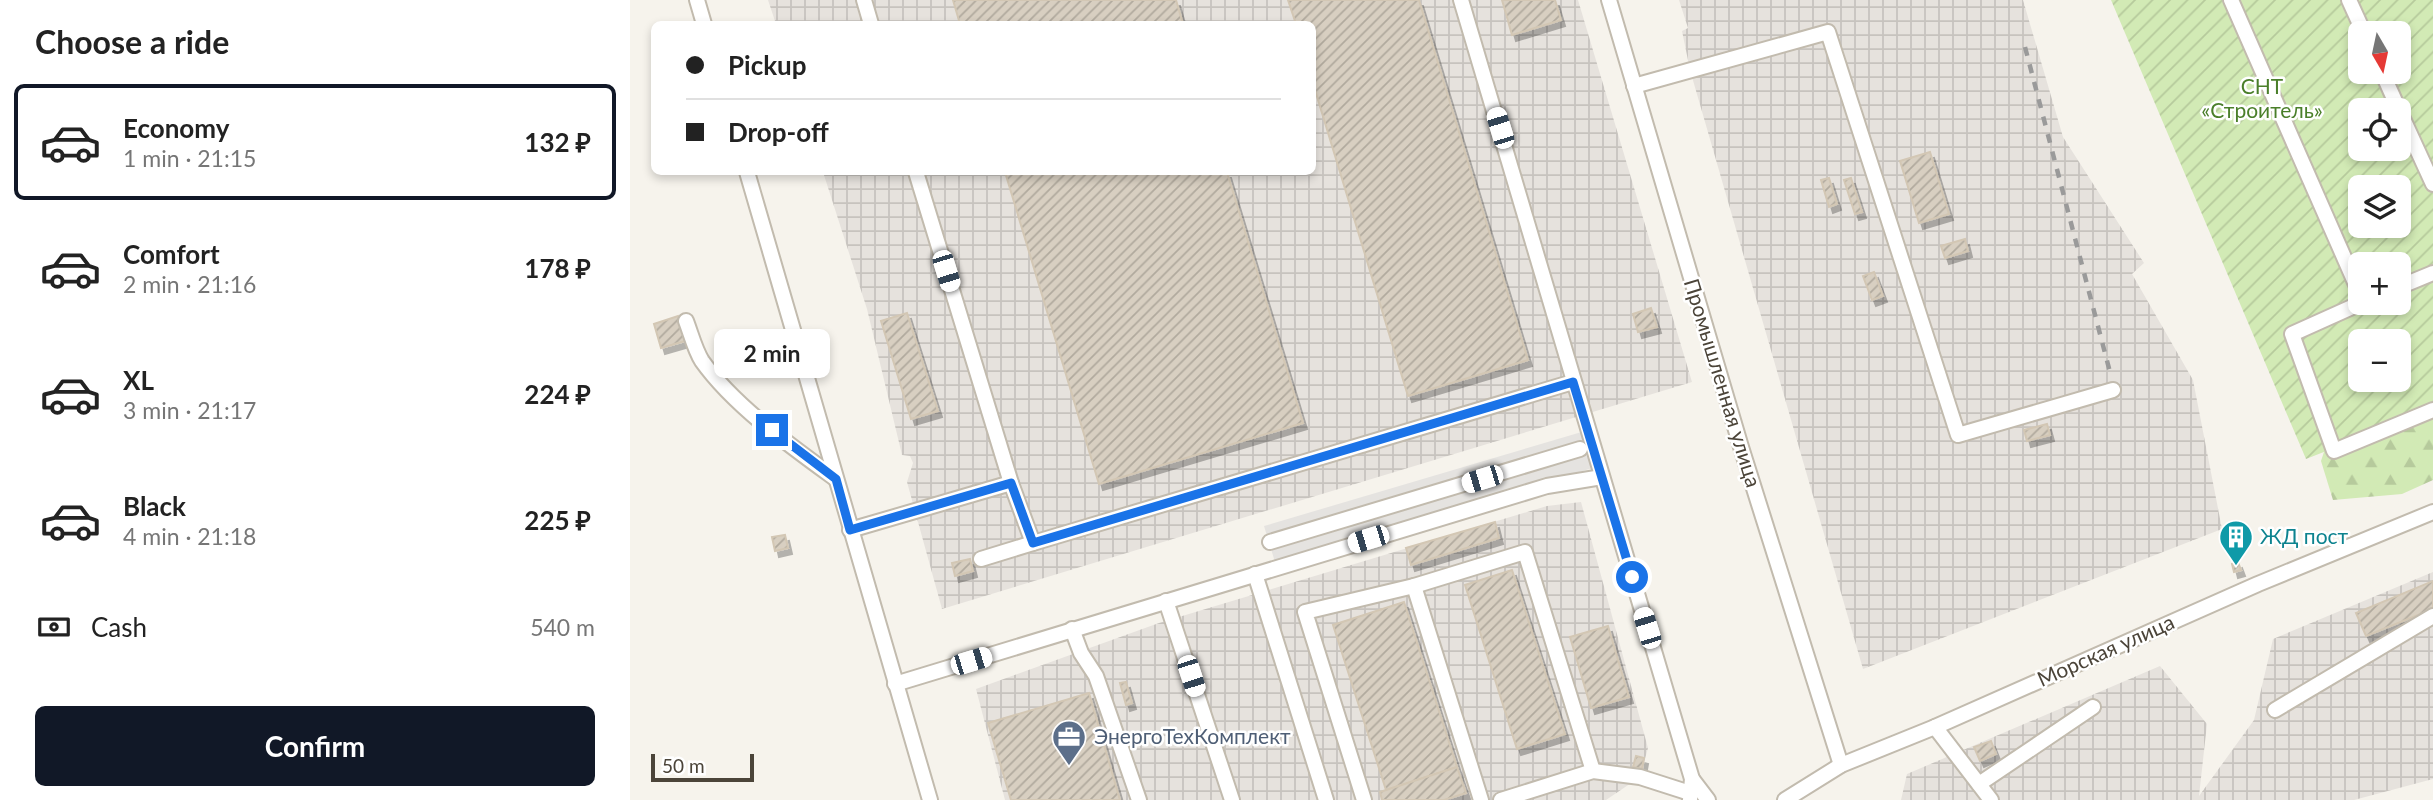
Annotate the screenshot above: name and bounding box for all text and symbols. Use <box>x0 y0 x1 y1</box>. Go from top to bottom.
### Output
north arrow <box>2348 21 2412 84</box>
map controls <box>2348 21 2411 392</box>
text: Choose a ride <box>35 22 229 61</box>
text: Pickup <box>728 49 807 81</box>
park label: СНТ «Строитель» <box>2201 73 2323 122</box>
button: locate <box>2348 98 2411 161</box>
car <box>1484 105 1517 151</box>
icon: car <box>39 111 102 174</box>
text: Economy <box>123 112 229 144</box>
text: Drop-off <box>728 116 829 148</box>
text: 132 ₽ <box>524 126 591 158</box>
text: 1 min · 21:15 <box>123 144 256 172</box>
button: layers <box>2348 175 2411 238</box>
icon: car <box>39 237 102 300</box>
text: Comfort <box>123 238 220 270</box>
car <box>930 248 963 294</box>
text: 178 ₽ <box>524 252 591 284</box>
button: + <box>2348 252 2411 315</box>
text: 2 min · 21:16 <box>123 270 256 298</box>
street label: Промышленная улица <box>1680 275 1767 490</box>
callout: 2 min <box>714 328 830 378</box>
button: − <box>2348 329 2411 392</box>
text: 2 min <box>743 339 801 367</box>
icon: car <box>39 363 102 426</box>
text: XL <box>123 364 154 396</box>
text: 224 ₽ <box>524 378 591 410</box>
text: 3 min · 21:17 <box>123 396 256 424</box>
route end <box>756 414 788 446</box>
car <box>1459 463 1506 495</box>
icon: car <box>39 489 102 552</box>
text: Black <box>123 490 186 522</box>
text: 225 ₽ <box>524 504 591 536</box>
building icon: ЖД пост <box>2217 518 2255 567</box>
text: 4 min · 21:18 <box>123 522 256 550</box>
car <box>1345 523 1392 555</box>
place label: ЖД пост <box>2260 523 2349 548</box>
route start <box>1616 561 1648 593</box>
car <box>1631 605 1664 651</box>
icon: cash <box>35 608 73 646</box>
street label: Морская улица <box>2033 608 2178 691</box>
text: Cash <box>91 611 147 643</box>
text: 540 m <box>530 613 595 641</box>
car <box>948 645 995 677</box>
car <box>1175 653 1208 699</box>
button: Confirm <box>35 706 595 786</box>
office icon: ЭнергоТехКомплект <box>1050 718 1088 767</box>
place label: ЭнергоТехКомплект <box>1094 723 1291 748</box>
scale bar <box>651 751 754 783</box>
text: 50 m <box>662 754 705 777</box>

